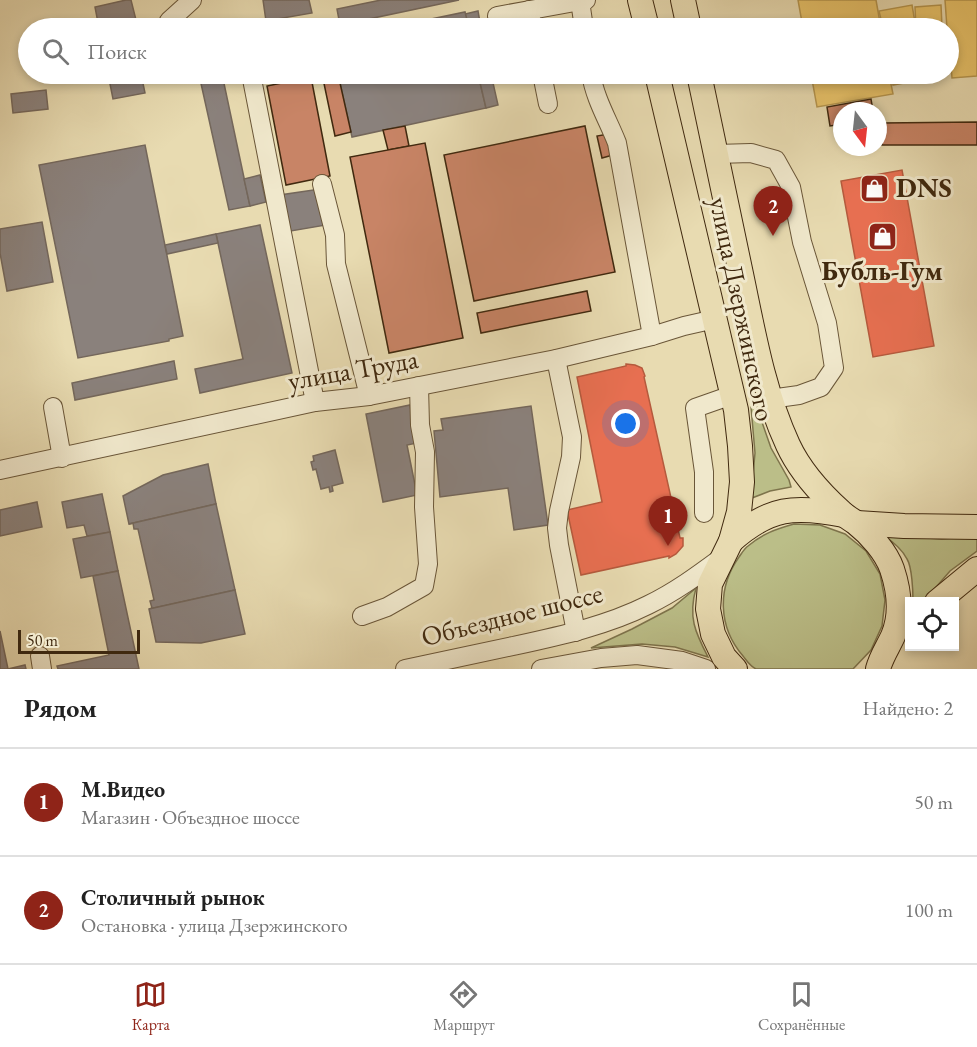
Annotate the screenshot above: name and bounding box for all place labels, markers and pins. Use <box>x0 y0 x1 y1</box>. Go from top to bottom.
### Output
place label: DNS <box>896 170 952 205</box>
shop icon: DNS <box>859 172 891 204</box>
pin: 2 <box>754 186 792 236</box>
shop icon: Бубль-Гум <box>866 220 898 252</box>
place label: Бубль-Гум <box>821 253 943 288</box>
pin: 1 <box>648 496 688 546</box>

